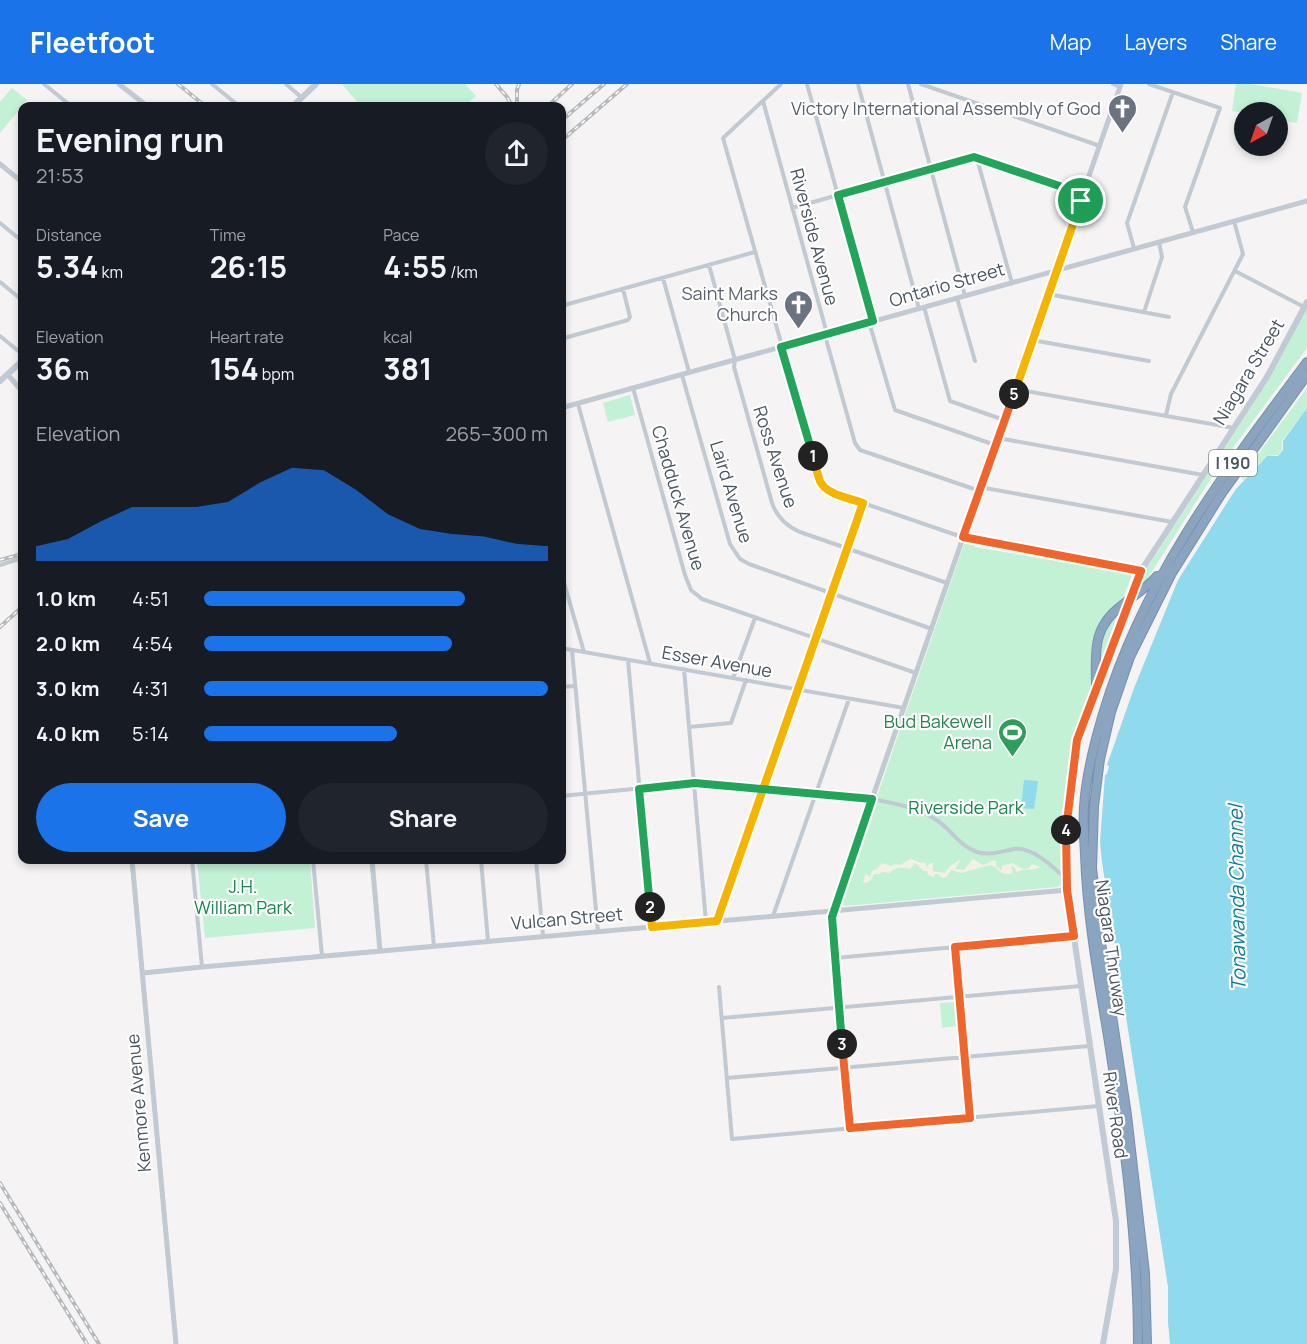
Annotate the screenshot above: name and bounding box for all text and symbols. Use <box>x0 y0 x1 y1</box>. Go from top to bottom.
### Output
text: Fleetfoot <box>30 23 155 61</box>
text: Map <box>1050 28 1091 56</box>
text: Layers <box>1124 28 1187 56</box>
text: Share <box>1220 28 1277 56</box>
church icon: Victory International Assembly of God <box>1106 93 1138 135</box>
place label: Victory International Assembly of God <box>791 96 1101 120</box>
north arrow <box>1234 102 1288 156</box>
map controls <box>1234 102 1288 156</box>
text: Evening run <box>36 117 224 162</box>
button: share <box>485 122 548 185</box>
text: 21:53 <box>36 162 84 189</box>
street label: Riverside Avenue <box>785 166 845 308</box>
pin <box>1055 175 1106 226</box>
icon: arrive <box>1064 184 1097 217</box>
text: Distance <box>36 224 102 246</box>
text: Time <box>210 224 246 246</box>
text: Pace <box>383 224 419 246</box>
text: 5.34 <box>36 246 98 287</box>
text: 26:15 <box>210 246 287 287</box>
text: 4:55 <box>383 246 447 287</box>
street label: Ontario Street <box>886 256 1007 312</box>
text: km <box>98 261 123 283</box>
text: /km <box>447 261 478 283</box>
place label: Saint Marks Church <box>681 281 778 326</box>
church icon: Saint Marks Church <box>783 288 815 330</box>
street label: Niagara Street <box>1207 314 1289 429</box>
text: Elevation <box>36 326 104 348</box>
text: Heart rate <box>210 326 284 348</box>
text: kcal <box>383 326 413 348</box>
text: 36 <box>36 348 72 389</box>
text: 154 <box>210 348 259 389</box>
text: 381 <box>383 348 432 389</box>
text: m <box>72 363 89 385</box>
text: bpm <box>259 363 294 385</box>
pin: 5 <box>999 379 1029 409</box>
text: 5 <box>1009 383 1019 405</box>
street label: Ross Avenue <box>748 403 804 511</box>
text: Elevation <box>36 420 120 447</box>
text: 265–300 m <box>445 420 548 447</box>
street label: Chadduck Avenue <box>647 422 711 573</box>
street label: Laird Avenue <box>705 438 759 546</box>
pin: 1 <box>798 441 828 471</box>
text: 1 <box>809 445 817 467</box>
road number: I 190 <box>1209 450 1257 476</box>
text: 1.0 km <box>36 585 96 612</box>
text: 4:51 <box>132 585 169 612</box>
text: 2.0 km <box>36 630 100 657</box>
text: 4:54 <box>132 630 173 657</box>
street label: Esser Avenue <box>660 640 774 683</box>
text: 3.0 km <box>36 675 100 702</box>
text: 4:31 <box>132 675 169 702</box>
place label: Bud Bakewell Arena <box>884 709 992 754</box>
sports icon: Bud Bakewell Arena <box>997 716 1029 758</box>
text: 4.0 km <box>36 720 100 747</box>
text: 5:14 <box>132 720 169 747</box>
button: Save <box>36 783 286 852</box>
button: Share <box>298 783 548 852</box>
park label: Riverside Park <box>908 795 1025 819</box>
water label: Tonawanda Channel <box>1221 802 1252 992</box>
pin: 4 <box>1051 815 1081 845</box>
text: 4 <box>1061 819 1071 841</box>
park label: J.H. William Park <box>194 874 293 919</box>
street label: Niagara Thruway <box>1091 878 1134 1018</box>
pin: 2 <box>635 892 665 922</box>
text: 2 <box>645 896 655 918</box>
street label: Vulcan Street <box>510 901 624 935</box>
pin: 3 <box>827 1029 857 1059</box>
street label: Kenmore Avenue <box>120 1033 156 1173</box>
text: 3 <box>837 1033 847 1055</box>
street label: River Road <box>1098 1070 1134 1160</box>

